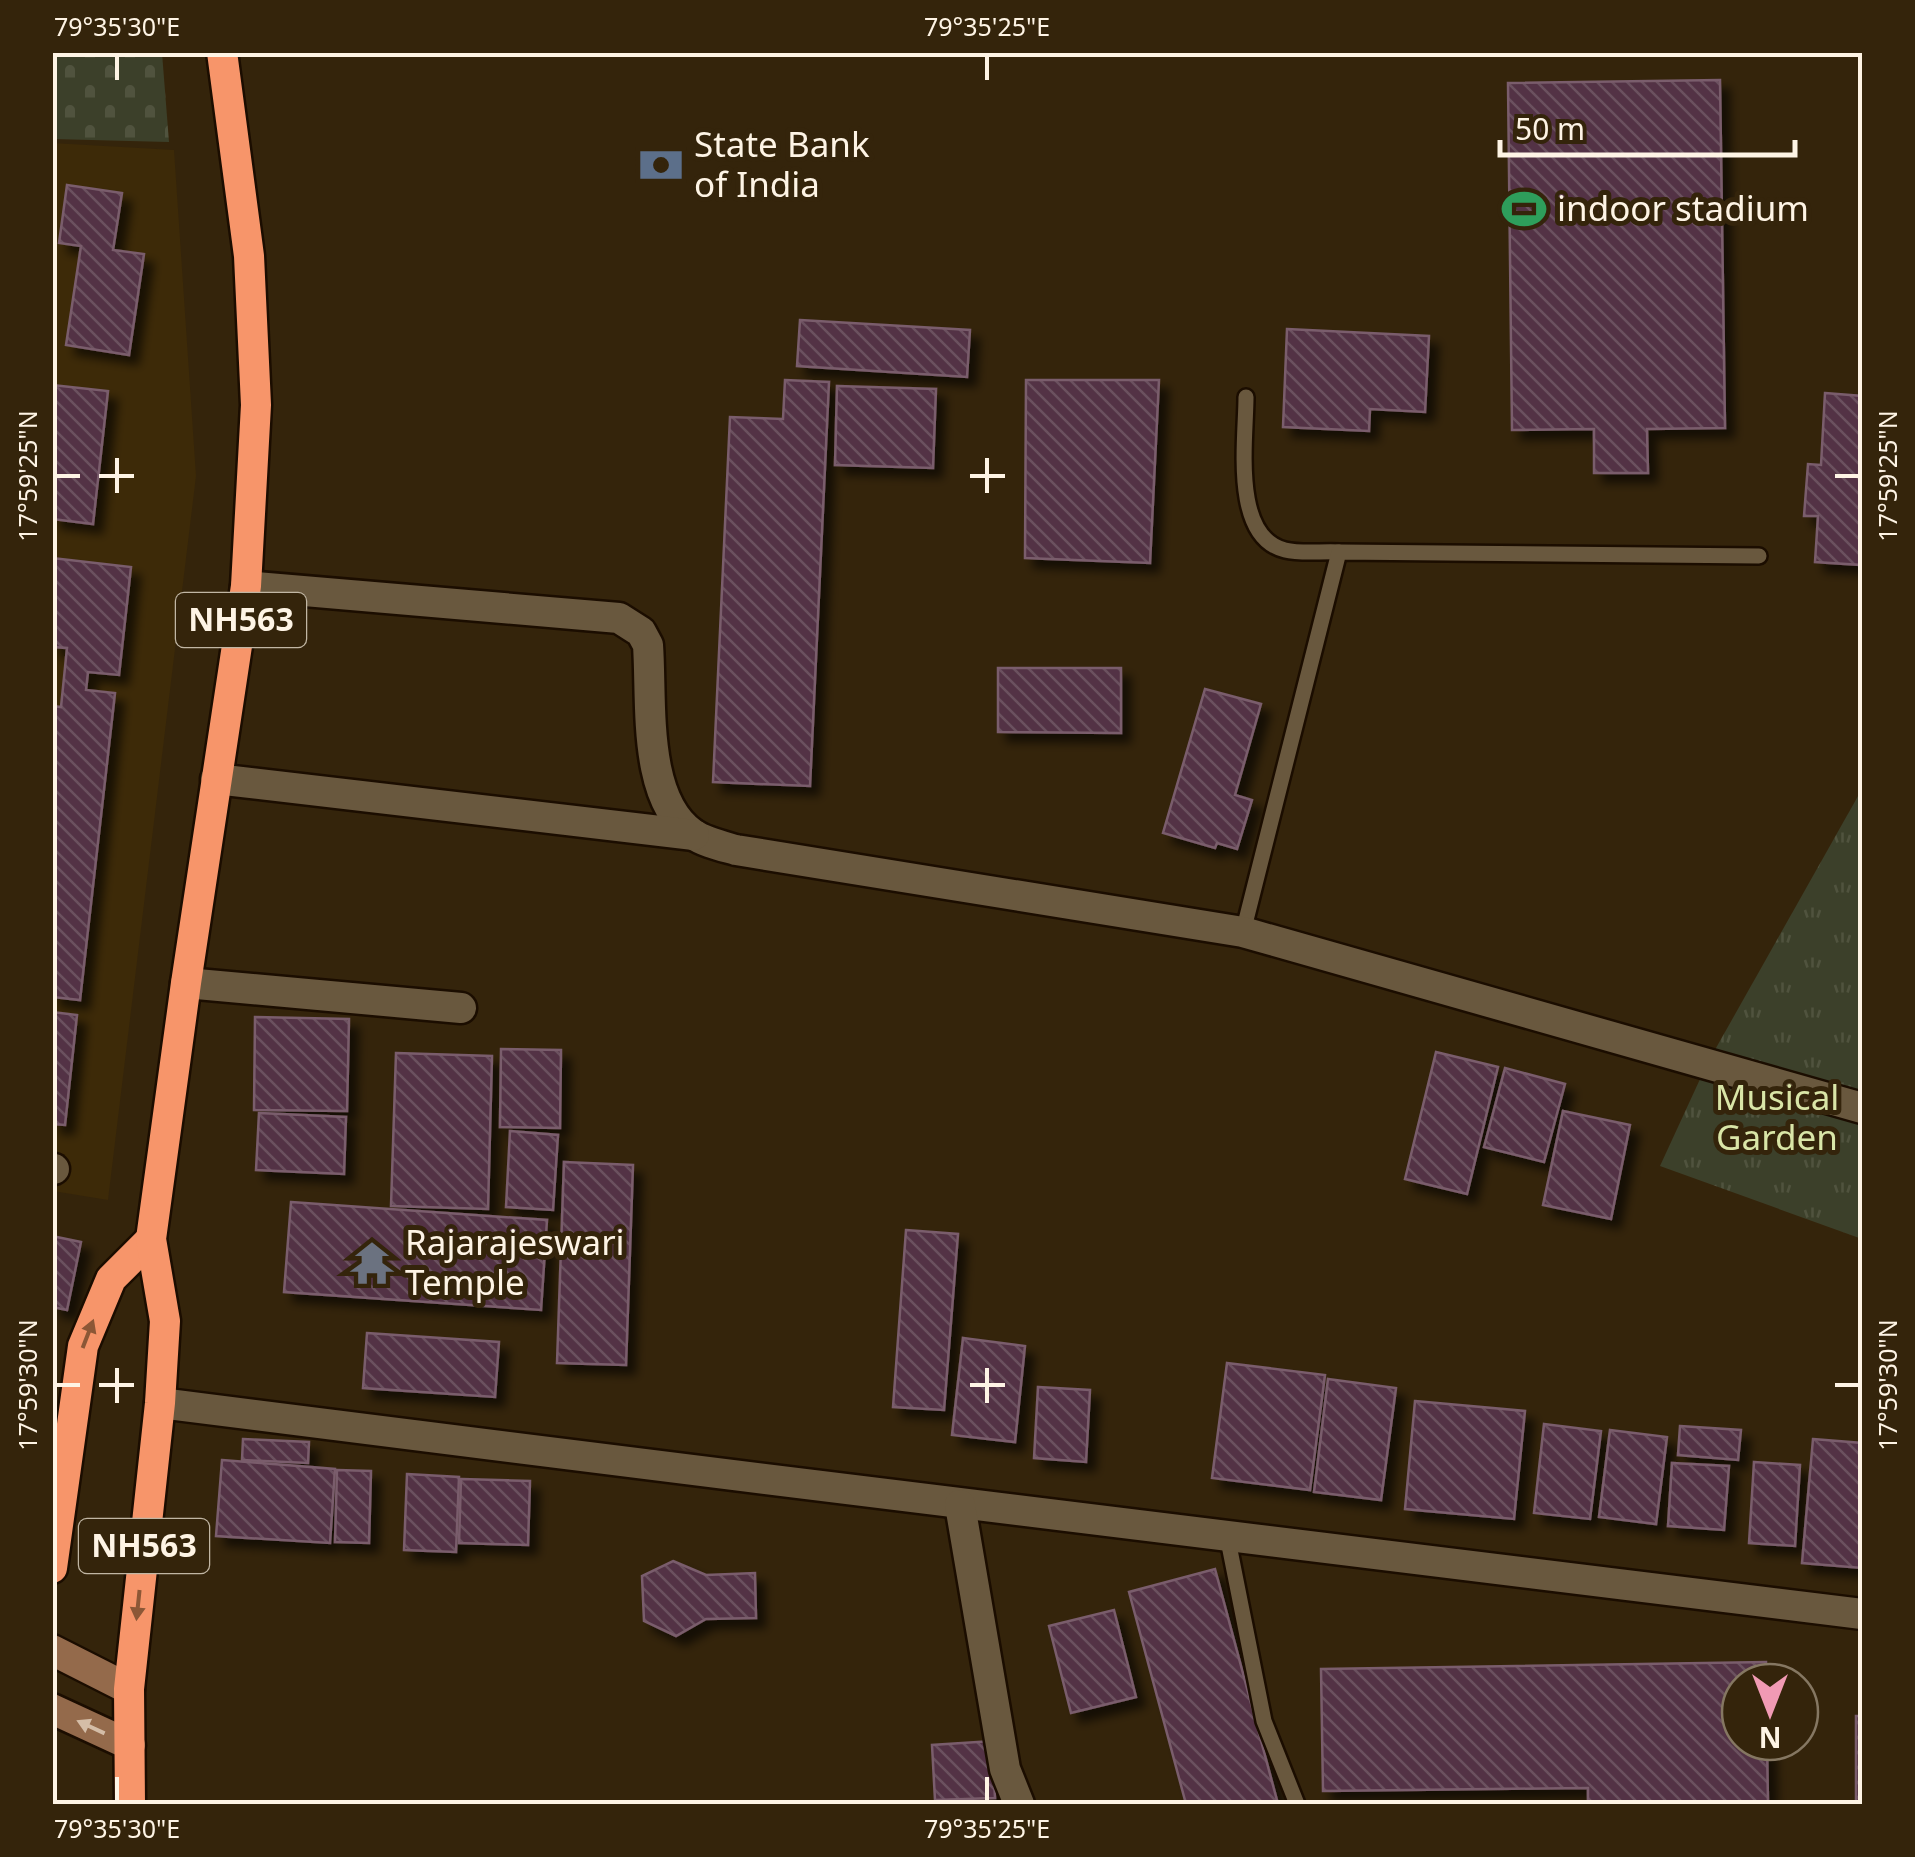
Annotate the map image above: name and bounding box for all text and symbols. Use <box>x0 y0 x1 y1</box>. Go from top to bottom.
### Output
text: 79°35'30"E <box>54 9 180 43</box>
text: 79°35'25"E <box>924 9 1050 43</box>
scale bar <box>1500 95 1795 157</box>
text: 50 m <box>1515 108 1585 149</box>
place label: State Bank of India <box>694 120 870 207</box>
bank icon: State Bank of India <box>637 141 685 189</box>
place label: indoor stadium <box>1557 184 1809 231</box>
sports icon: indoor stadium <box>1500 185 1548 233</box>
text: 17°59'25"N <box>10 410 44 542</box>
text: 17°59'25"N <box>1870 410 1904 542</box>
road number: NH563 <box>176 593 306 647</box>
park label: Musical Garden <box>1715 1073 1839 1160</box>
place label: Rajarajeswari Temple <box>405 1218 625 1305</box>
temple icon: Rajarajeswari Temple <box>348 1239 396 1287</box>
text: 17°59'30"N <box>10 1319 44 1451</box>
one-way arrow <box>81 1319 97 1349</box>
text: 17°59'30"N <box>1870 1319 1904 1451</box>
road number: NH563 <box>79 1519 209 1573</box>
one-way arrow <box>130 1589 146 1621</box>
north arrow <box>1720 1662 1820 1762</box>
one-way arrow <box>76 1719 106 1735</box>
text: N <box>1759 1719 1781 1757</box>
text: 79°35'30"E <box>54 1811 180 1845</box>
text: 79°35'25"E <box>924 1811 1050 1845</box>

